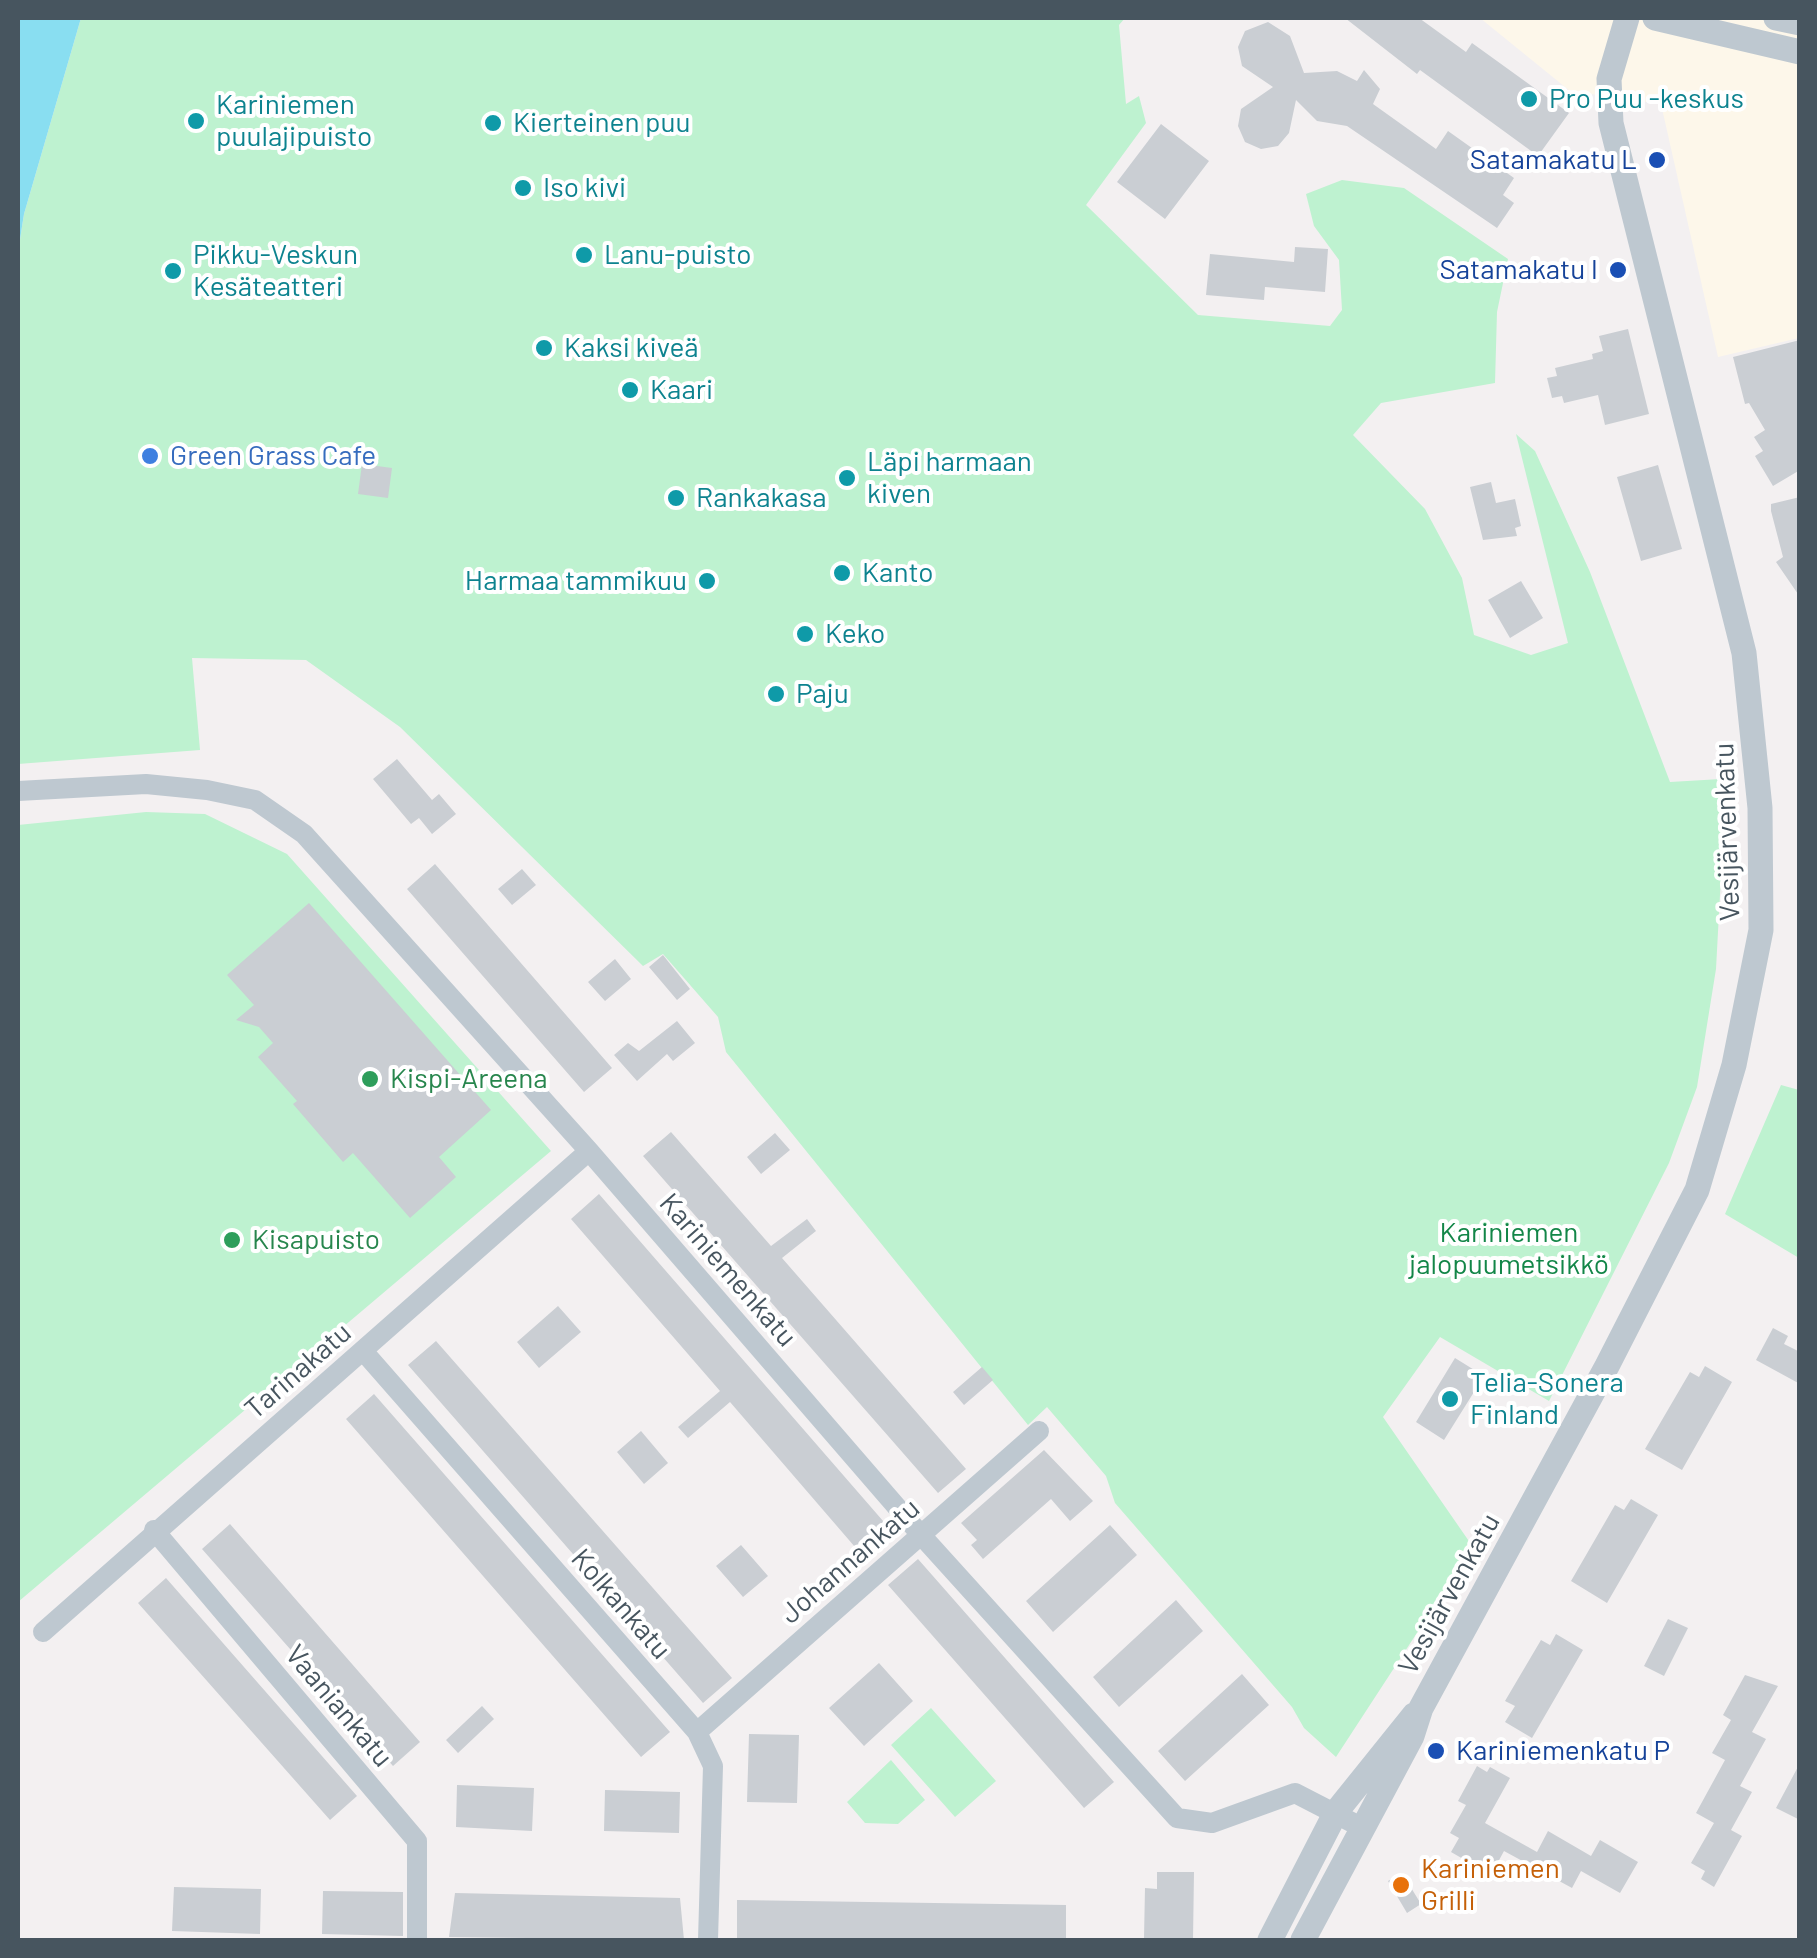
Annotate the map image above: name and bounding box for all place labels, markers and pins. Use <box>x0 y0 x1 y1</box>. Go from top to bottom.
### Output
place label: Pro Puu -keskus <box>1549 82 1744 116</box>
place label: Kariniemen puulajipuisto <box>216 88 372 154</box>
marker: Pro Puu -keskus <box>1518 88 1540 110</box>
place label: Kierteinen puu <box>513 106 691 140</box>
marker: Kariniemen puulajipuisto <box>185 110 207 132</box>
marker: Kierteinen puu <box>482 112 504 134</box>
place label: Satamakatu L <box>1470 143 1637 177</box>
marker: Satamakatu L <box>1646 149 1668 171</box>
place label: Iso kivi <box>543 171 626 205</box>
marker: Iso kivi <box>512 177 534 199</box>
place label: Pikku-Veskun Kesäteatteri <box>193 238 358 304</box>
place label: Lanu-puisto <box>604 238 751 272</box>
marker: Lanu-puisto <box>573 244 595 266</box>
place label: Satamakatu I <box>1440 253 1598 287</box>
marker: Satamakatu I <box>1607 259 1629 281</box>
marker: Pikku-Veskun Kesäteatteri <box>162 260 184 282</box>
place label: Kaksi kiveä <box>564 331 699 365</box>
marker: Kaksi kiveä <box>533 337 555 359</box>
place label: Kaari <box>650 373 713 407</box>
marker: Kaari <box>619 379 641 401</box>
place label: Green Grass Cafe <box>170 439 376 473</box>
marker: Green Grass Cafe <box>139 445 161 467</box>
place label: Läpi harmaan kiven <box>867 445 1032 511</box>
marker: Läpi harmaan kiven <box>836 467 858 489</box>
place label: Rankakasa <box>696 481 826 515</box>
marker: Rankakasa <box>665 487 687 509</box>
place label: Kanto <box>862 556 934 590</box>
marker: Kanto <box>831 562 853 584</box>
place label: Harmaa tammikuu <box>465 564 687 598</box>
marker: Harmaa tammikuu <box>696 570 718 592</box>
place label: Keko <box>825 617 885 651</box>
marker: Keko <box>794 623 816 645</box>
place label: Paju <box>796 677 849 711</box>
marker: Paju <box>765 683 787 705</box>
place label: Kispi-Areena <box>390 1062 548 1096</box>
marker: Kispi-Areena <box>359 1068 381 1090</box>
place label: Kisapuisto <box>252 1223 380 1257</box>
marker: Kisapuisto <box>221 1229 243 1251</box>
place label: Telia-Sonera Finland <box>1470 1366 1624 1432</box>
marker: Telia-Sonera Finland <box>1439 1388 1461 1410</box>
place label: Kariniemenkatu P <box>1456 1734 1670 1768</box>
marker: Kariniemenkatu P <box>1425 1740 1447 1762</box>
place label: Kariniemen Grilli <box>1421 1852 1560 1918</box>
marker: Kariniemen Grilli <box>1390 1874 1412 1896</box>

